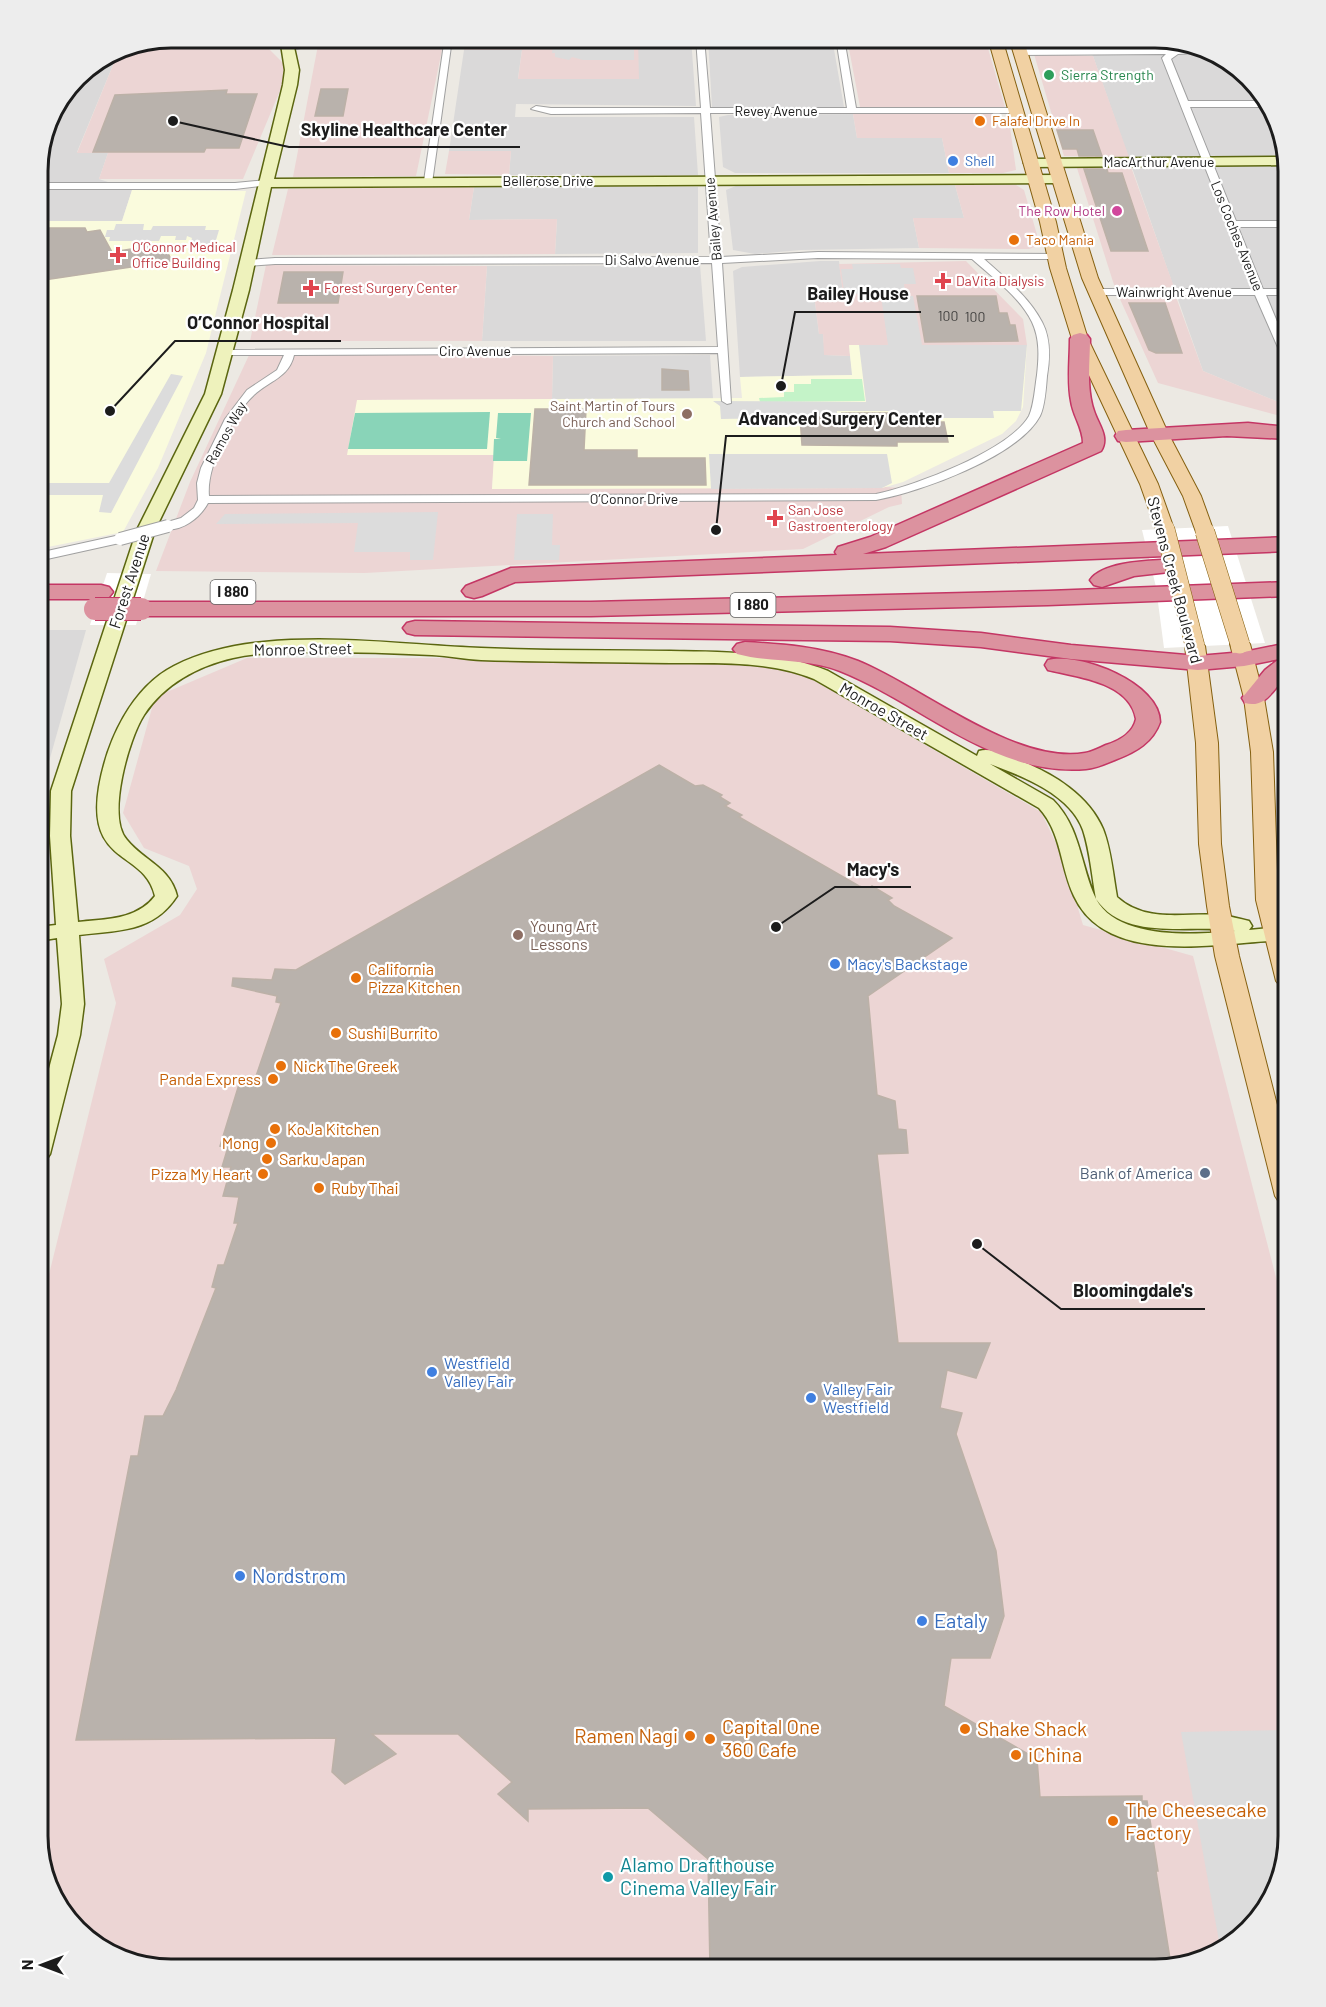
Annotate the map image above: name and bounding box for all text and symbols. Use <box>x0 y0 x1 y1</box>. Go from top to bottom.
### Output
place label: Sierra Strength <box>1061 66 1154 83</box>
marker: Sierra Strength <box>1042 68 1056 82</box>
street label: Revey Avenue <box>734 102 818 119</box>
callout: Skyline Healthcare Center <box>289 111 520 147</box>
place label: Falafel Drive In <box>992 112 1080 129</box>
marker: Falafel Drive In <box>973 114 987 128</box>
text: Skyline Healthcare Center <box>301 118 507 140</box>
place label: Shell <box>965 152 995 169</box>
street label: MacArthur Avenue <box>1104 153 1214 170</box>
marker: Shell <box>946 154 960 168</box>
street label: Bellerose Drive <box>503 172 594 189</box>
street label: Bailey Avenue <box>700 177 725 261</box>
street label: Los Coches Avenue <box>1208 178 1267 293</box>
place label: The Row Hotel <box>1018 202 1105 219</box>
marker: The Row Hotel <box>1110 204 1124 218</box>
place label: Taco Mania <box>1026 231 1094 248</box>
marker: Taco Mania <box>1007 233 1021 247</box>
place label: O’Connor Medical Office Building <box>132 238 236 271</box>
marker: O’Connor Medical Office Building <box>109 246 127 264</box>
street label: Di Salvo Avenue <box>605 251 699 268</box>
marker: DaVita Dialysis <box>934 272 952 290</box>
place label: DaVita Dialysis <box>956 272 1045 289</box>
callout: Bailey House <box>795 276 921 312</box>
marker: Forest Surgery Center <box>302 279 320 297</box>
place label: Forest Surgery Center <box>324 279 457 296</box>
text: Bailey House <box>807 282 909 304</box>
street label: Wainwright Avenue <box>1116 283 1232 300</box>
callout: O’Connor Hospital <box>175 305 341 341</box>
house number: 100 <box>938 307 958 324</box>
house number: 100 <box>965 308 985 325</box>
text: O’Connor Hospital <box>187 311 329 333</box>
street label: Ciro Avenue <box>439 342 511 359</box>
place label: Saint Martin of Tours Church and School <box>550 397 675 430</box>
street label: Ramos Way <box>201 398 250 467</box>
callout: Advanced Surgery Center <box>726 400 954 436</box>
marker: Saint Martin of Tours Church and School <box>680 407 694 421</box>
text: Advanced Surgery Center <box>738 407 942 429</box>
street label: O’Connor Drive <box>590 490 678 507</box>
street label: Stevens Creek Boulevard <box>1144 494 1207 665</box>
place label: San Jose Gastroenterology <box>788 501 893 534</box>
marker: San Jose Gastroenterology <box>766 509 784 527</box>
street label: Forest Avenue <box>104 531 153 631</box>
road number: I 880 <box>210 580 256 604</box>
road number: I 880 <box>730 593 776 617</box>
street label: Monroe Street <box>254 638 352 659</box>
street label: Monroe Street <box>837 678 932 743</box>
callout: Macy's <box>835 851 911 887</box>
text: Macy's <box>847 858 899 880</box>
place label: Young Art Lessons <box>530 916 597 953</box>
marker: Young Art Lessons <box>511 928 525 942</box>
place label: Macy's Backstage <box>847 954 968 973</box>
marker: Macy's Backstage <box>828 957 842 971</box>
place label: California Pizza Kitchen <box>368 959 461 996</box>
marker: California Pizza Kitchen <box>349 971 363 985</box>
place label: Sushi Burrito <box>348 1023 438 1042</box>
marker: Sushi Burrito <box>329 1026 343 1040</box>
place label: Nick The Greek <box>293 1056 397 1075</box>
marker: Nick The Greek <box>274 1059 288 1073</box>
place label: Panda Express <box>159 1069 261 1088</box>
marker: Panda Express <box>266 1072 280 1086</box>
place label: KoJa Kitchen <box>287 1119 379 1138</box>
marker: KoJa Kitchen <box>268 1122 282 1136</box>
place label: Mong <box>222 1133 259 1152</box>
marker: Mong <box>264 1136 278 1150</box>
place label: Sarku Japan <box>279 1149 365 1168</box>
marker: Sarku Japan <box>260 1152 274 1166</box>
place label: Bank of America <box>1080 1163 1193 1182</box>
place label: Pizza My Heart <box>151 1164 251 1183</box>
marker: Bank of America <box>1198 1166 1212 1180</box>
marker: Pizza My Heart <box>256 1167 270 1181</box>
place label: Ruby Thai <box>331 1178 399 1197</box>
marker: Ruby Thai <box>312 1181 326 1195</box>
callout: Bloomingdale's <box>1061 1273 1205 1309</box>
text: Bloomingdale's <box>1073 1279 1193 1301</box>
place label: Westfield Valley Fair <box>444 1353 514 1390</box>
marker: Westfield Valley Fair <box>425 1365 439 1379</box>
place label: Valley Fair Westfield <box>823 1379 893 1416</box>
marker: Valley Fair Westfield <box>804 1391 818 1405</box>
place label: Nordstrom <box>252 1563 346 1587</box>
marker: Nordstrom <box>233 1569 247 1583</box>
place label: Eataly <box>934 1608 988 1632</box>
marker: Eataly <box>915 1614 929 1628</box>
place label: Capital One 360 Cafe <box>722 1714 820 1761</box>
place label: Shake Shack <box>977 1716 1087 1740</box>
marker: Shake Shack <box>958 1722 972 1736</box>
place label: Ramen Nagi <box>574 1723 678 1747</box>
marker: Ramen Nagi <box>683 1729 697 1743</box>
marker: Capital One 360 Cafe <box>703 1732 717 1746</box>
place label: iChina <box>1028 1742 1082 1766</box>
marker: iChina <box>1009 1748 1023 1762</box>
place label: The Cheesecake Factory <box>1125 1797 1267 1844</box>
marker: The Cheesecake Factory <box>1106 1814 1120 1828</box>
place label: Alamo Drafthouse Cinema Valley Fair <box>620 1852 776 1899</box>
marker: Alamo Drafthouse Cinema Valley Fair <box>601 1870 615 1884</box>
north arrow <box>12 1935 72 1995</box>
text: N <box>17 1960 36 1970</box>

